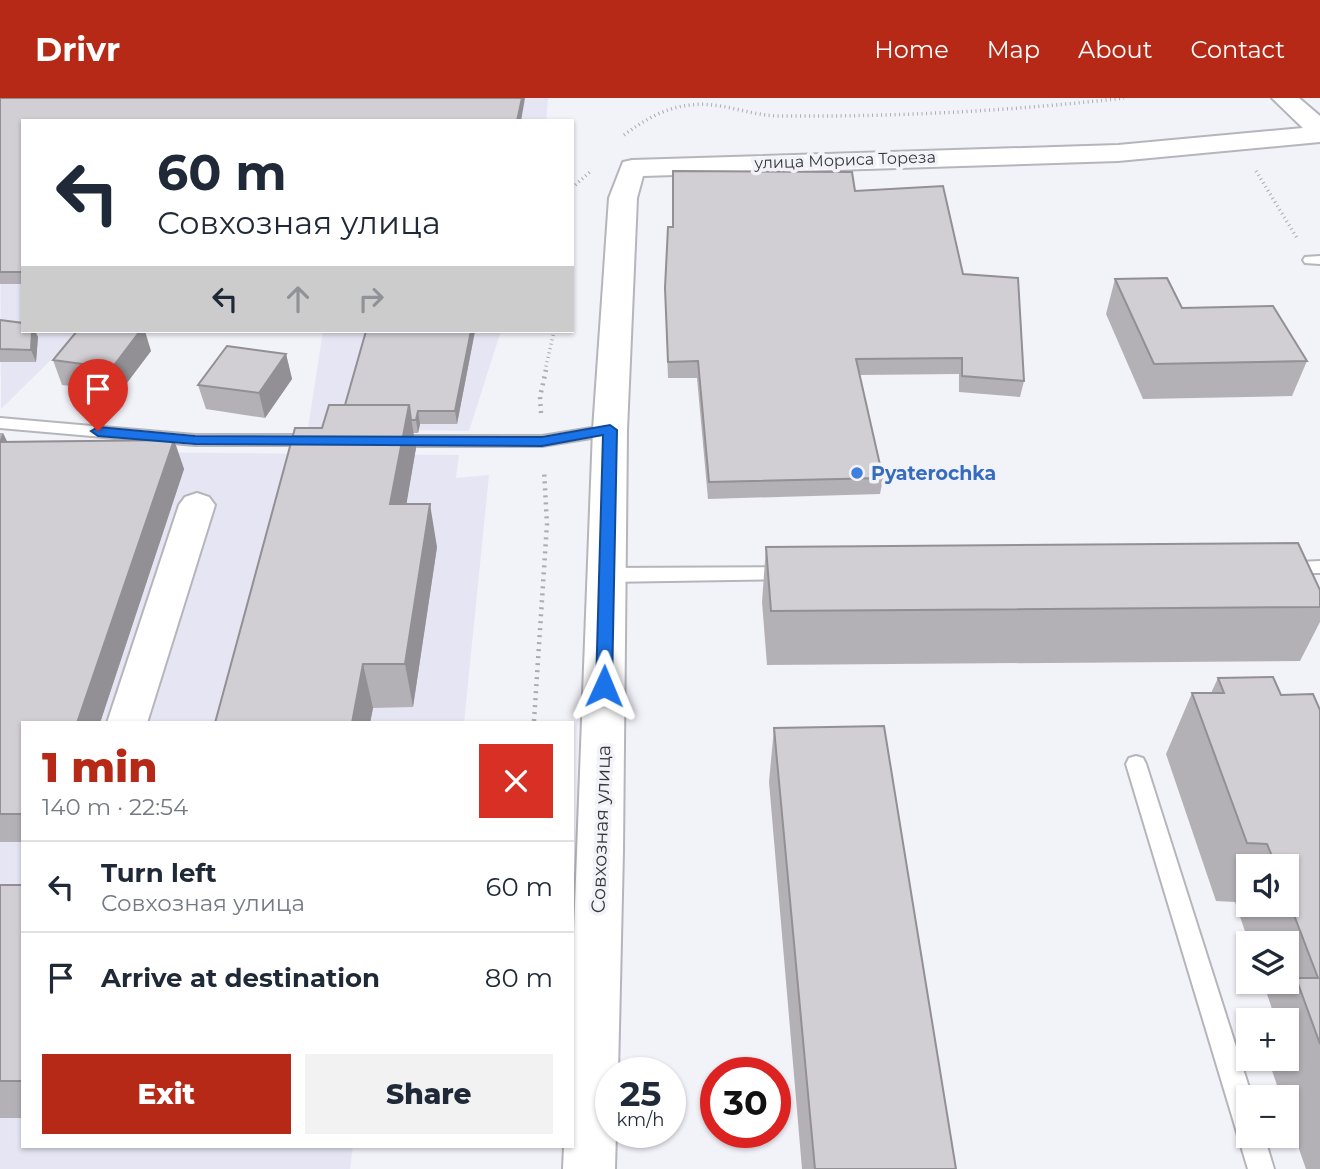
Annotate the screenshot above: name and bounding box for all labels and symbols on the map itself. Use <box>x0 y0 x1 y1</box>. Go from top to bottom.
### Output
street label: улица Мориса Тореза <box>753 147 936 173</box>
pin <box>68 359 128 431</box>
place label: Pyaterochka <box>871 462 996 485</box>
marker: Pyaterochka <box>849 465 865 481</box>
position arrow <box>567 649 641 723</box>
street label: Совхозная улица <box>587 744 615 914</box>
speed limit sign: 30 <box>700 1057 791 1148</box>

